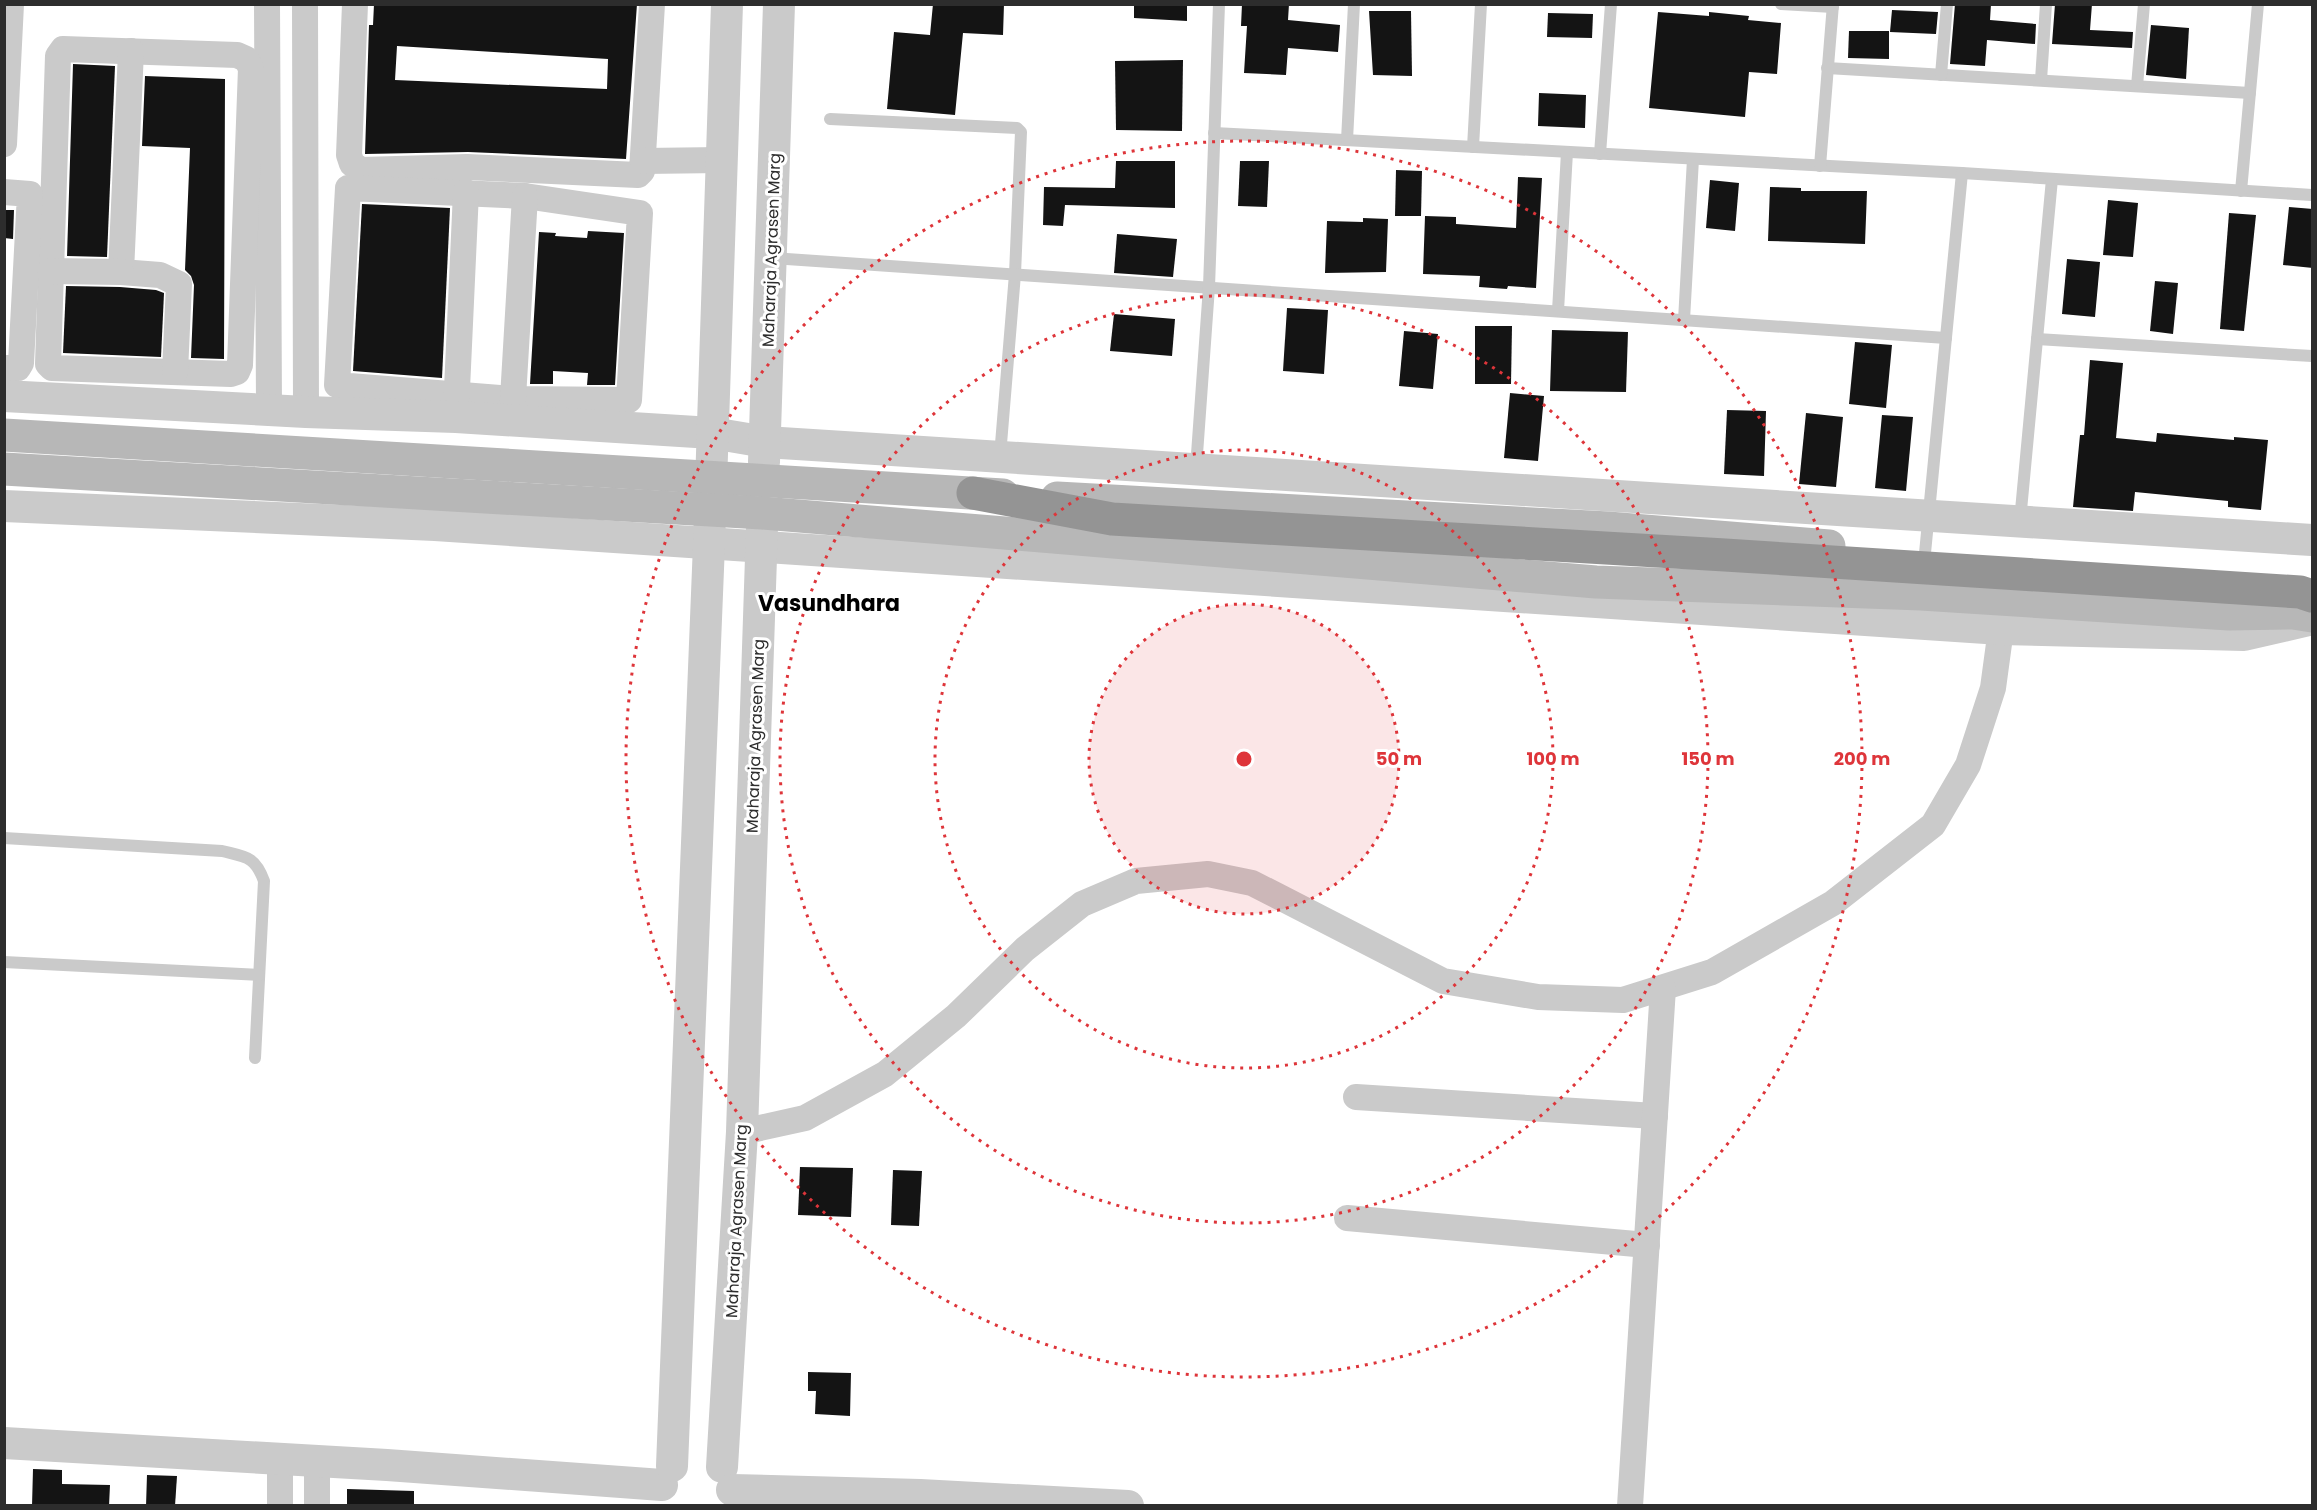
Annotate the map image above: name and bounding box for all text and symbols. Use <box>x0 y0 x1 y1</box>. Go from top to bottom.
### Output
street label: Maharaja Agrasen Marg <box>757 153 786 347</box>
district label: Vasundhara <box>758 588 900 619</box>
street label: Maharaja Agrasen Marg <box>741 639 770 833</box>
text: 50 m <box>1376 746 1422 771</box>
text: 100 m <box>1526 746 1580 771</box>
text: 150 m <box>1681 746 1735 771</box>
text: 200 m <box>1834 746 1890 771</box>
centre of rings <box>1234 749 1254 769</box>
street label: Maharaja Agrasen Marg <box>720 1124 753 1319</box>

